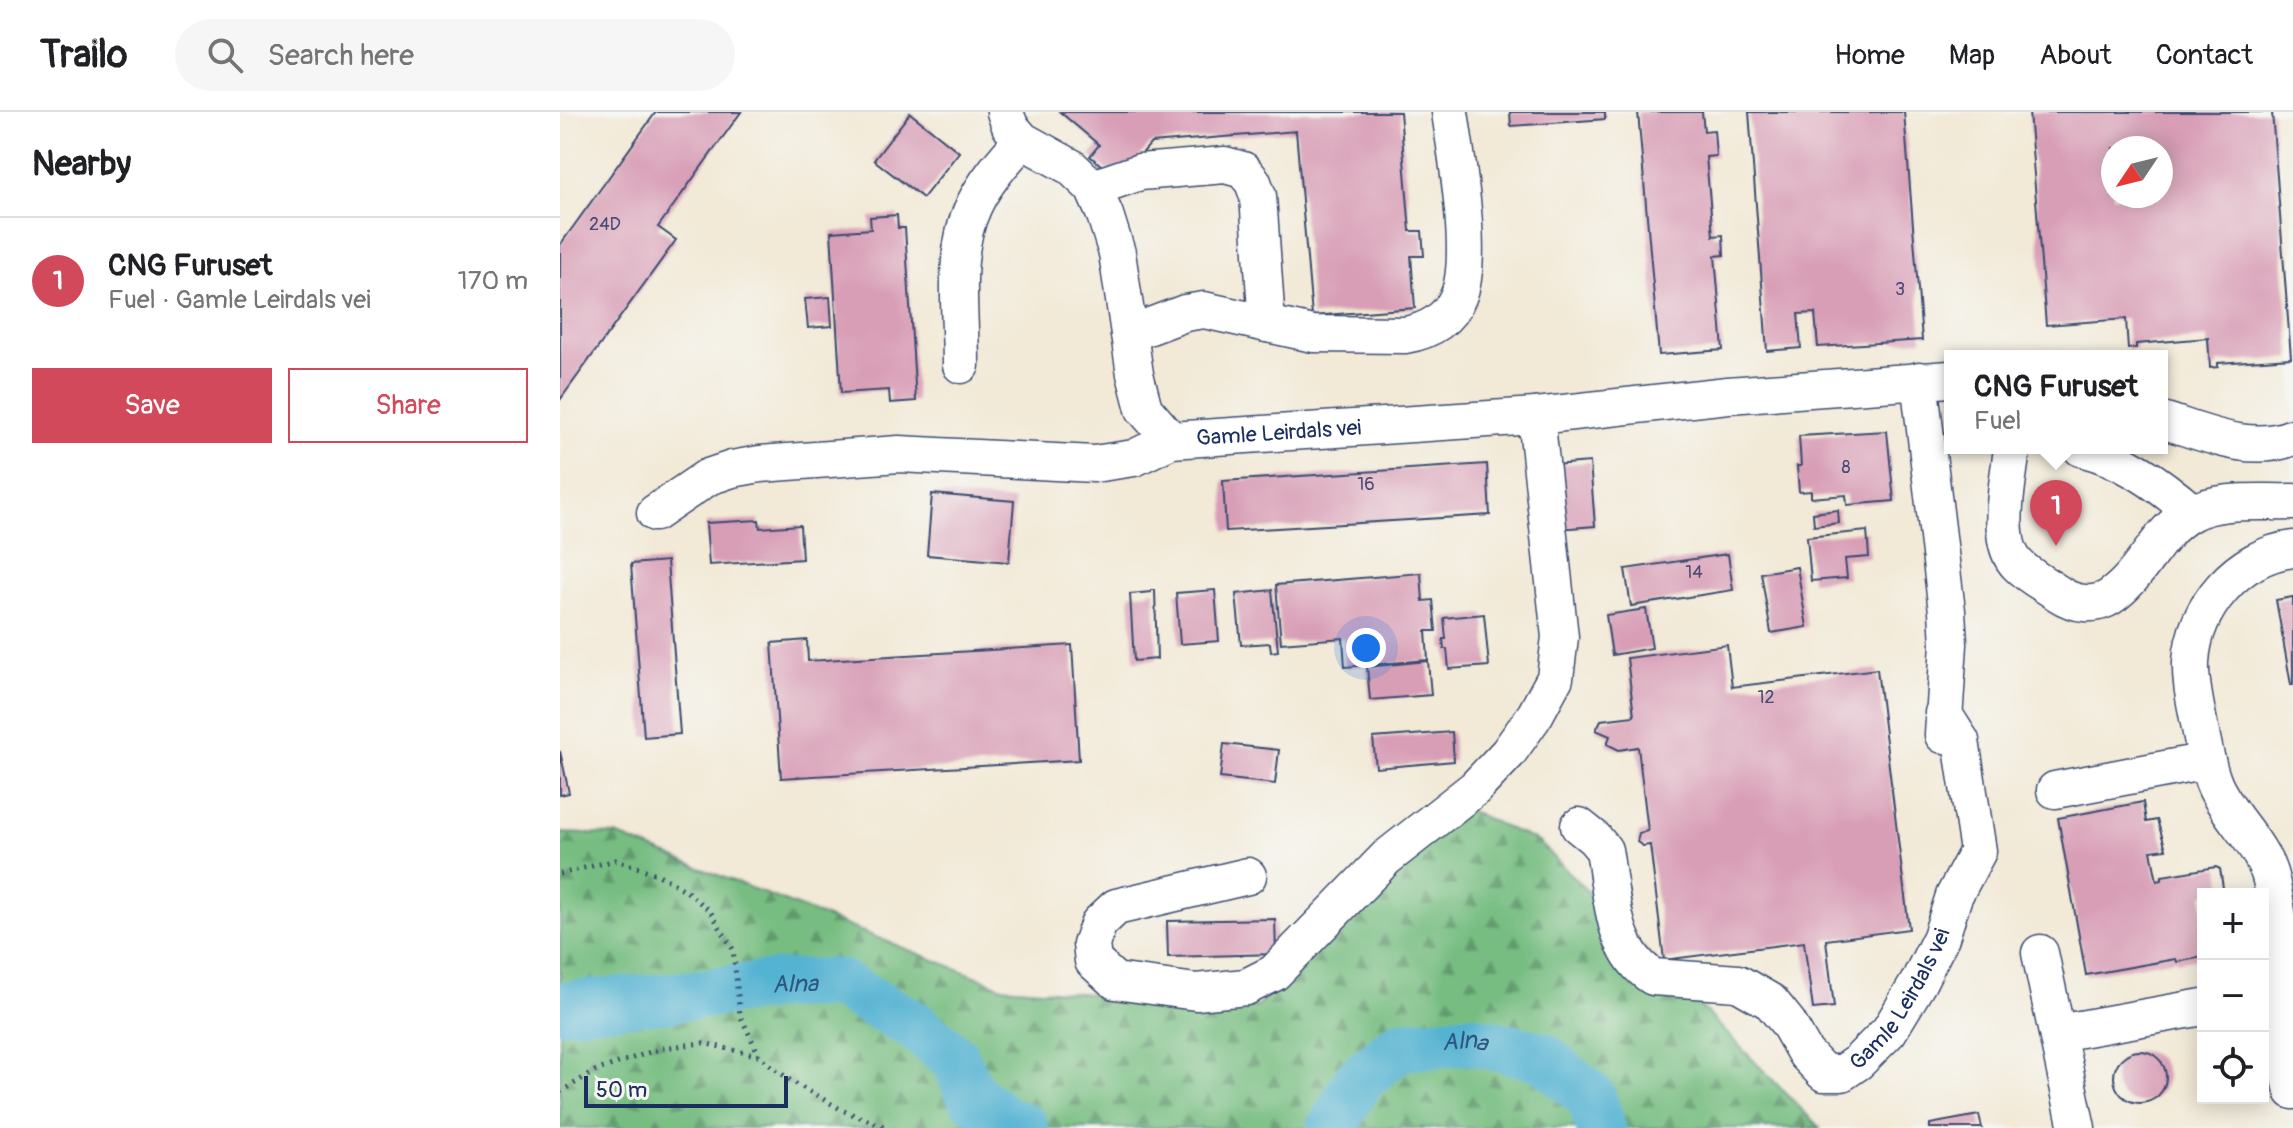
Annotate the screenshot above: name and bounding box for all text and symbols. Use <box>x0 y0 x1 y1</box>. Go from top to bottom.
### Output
search box <box>175 19 735 91</box>
text: Trailo <box>40 31 127 79</box>
icon: search <box>203 33 247 77</box>
text: Search here <box>267 37 414 74</box>
text: Home <box>1834 38 1905 73</box>
text: Map <box>1949 38 1995 73</box>
text: About <box>2039 38 2112 73</box>
text: Contact <box>2156 38 2253 73</box>
north arrow <box>2101 136 2173 208</box>
text: Nearby <box>32 143 131 186</box>
house number: 24D <box>589 213 621 236</box>
text: CNG Furuset <box>108 247 272 284</box>
text: 1 <box>53 265 63 297</box>
text: 170 m <box>458 265 528 297</box>
house number: 3 <box>1895 278 1905 301</box>
text: Fuel · Gamle Leirdals vei <box>108 284 371 316</box>
popup <box>1944 350 2168 454</box>
button: Save <box>32 368 272 443</box>
button: Share <box>288 368 528 443</box>
text: CNG Furuset <box>1974 368 2138 405</box>
text: Fuel <box>1974 405 2022 437</box>
street label: Gamle Leirdals vei <box>1195 414 1362 452</box>
house number: 8 <box>1841 456 1851 479</box>
house number: 16 <box>1357 473 1375 496</box>
pin: 1 <box>2030 480 2082 546</box>
house number: 14 <box>1685 561 1703 584</box>
your location <box>1346 628 1386 668</box>
house number: 12 <box>1757 686 1775 709</box>
map controls <box>2197 888 2269 1104</box>
button: + <box>2197 888 2269 960</box>
street label: Gamle Leirdals vei <box>1844 925 1957 1076</box>
button: − <box>2197 960 2269 1032</box>
water label: Alna <box>770 969 820 1000</box>
water label: Alna <box>1441 1025 1493 1058</box>
button: locate <box>2197 1032 2269 1104</box>
scale bar <box>584 1072 788 1108</box>
text: 50 m <box>596 1076 647 1104</box>

